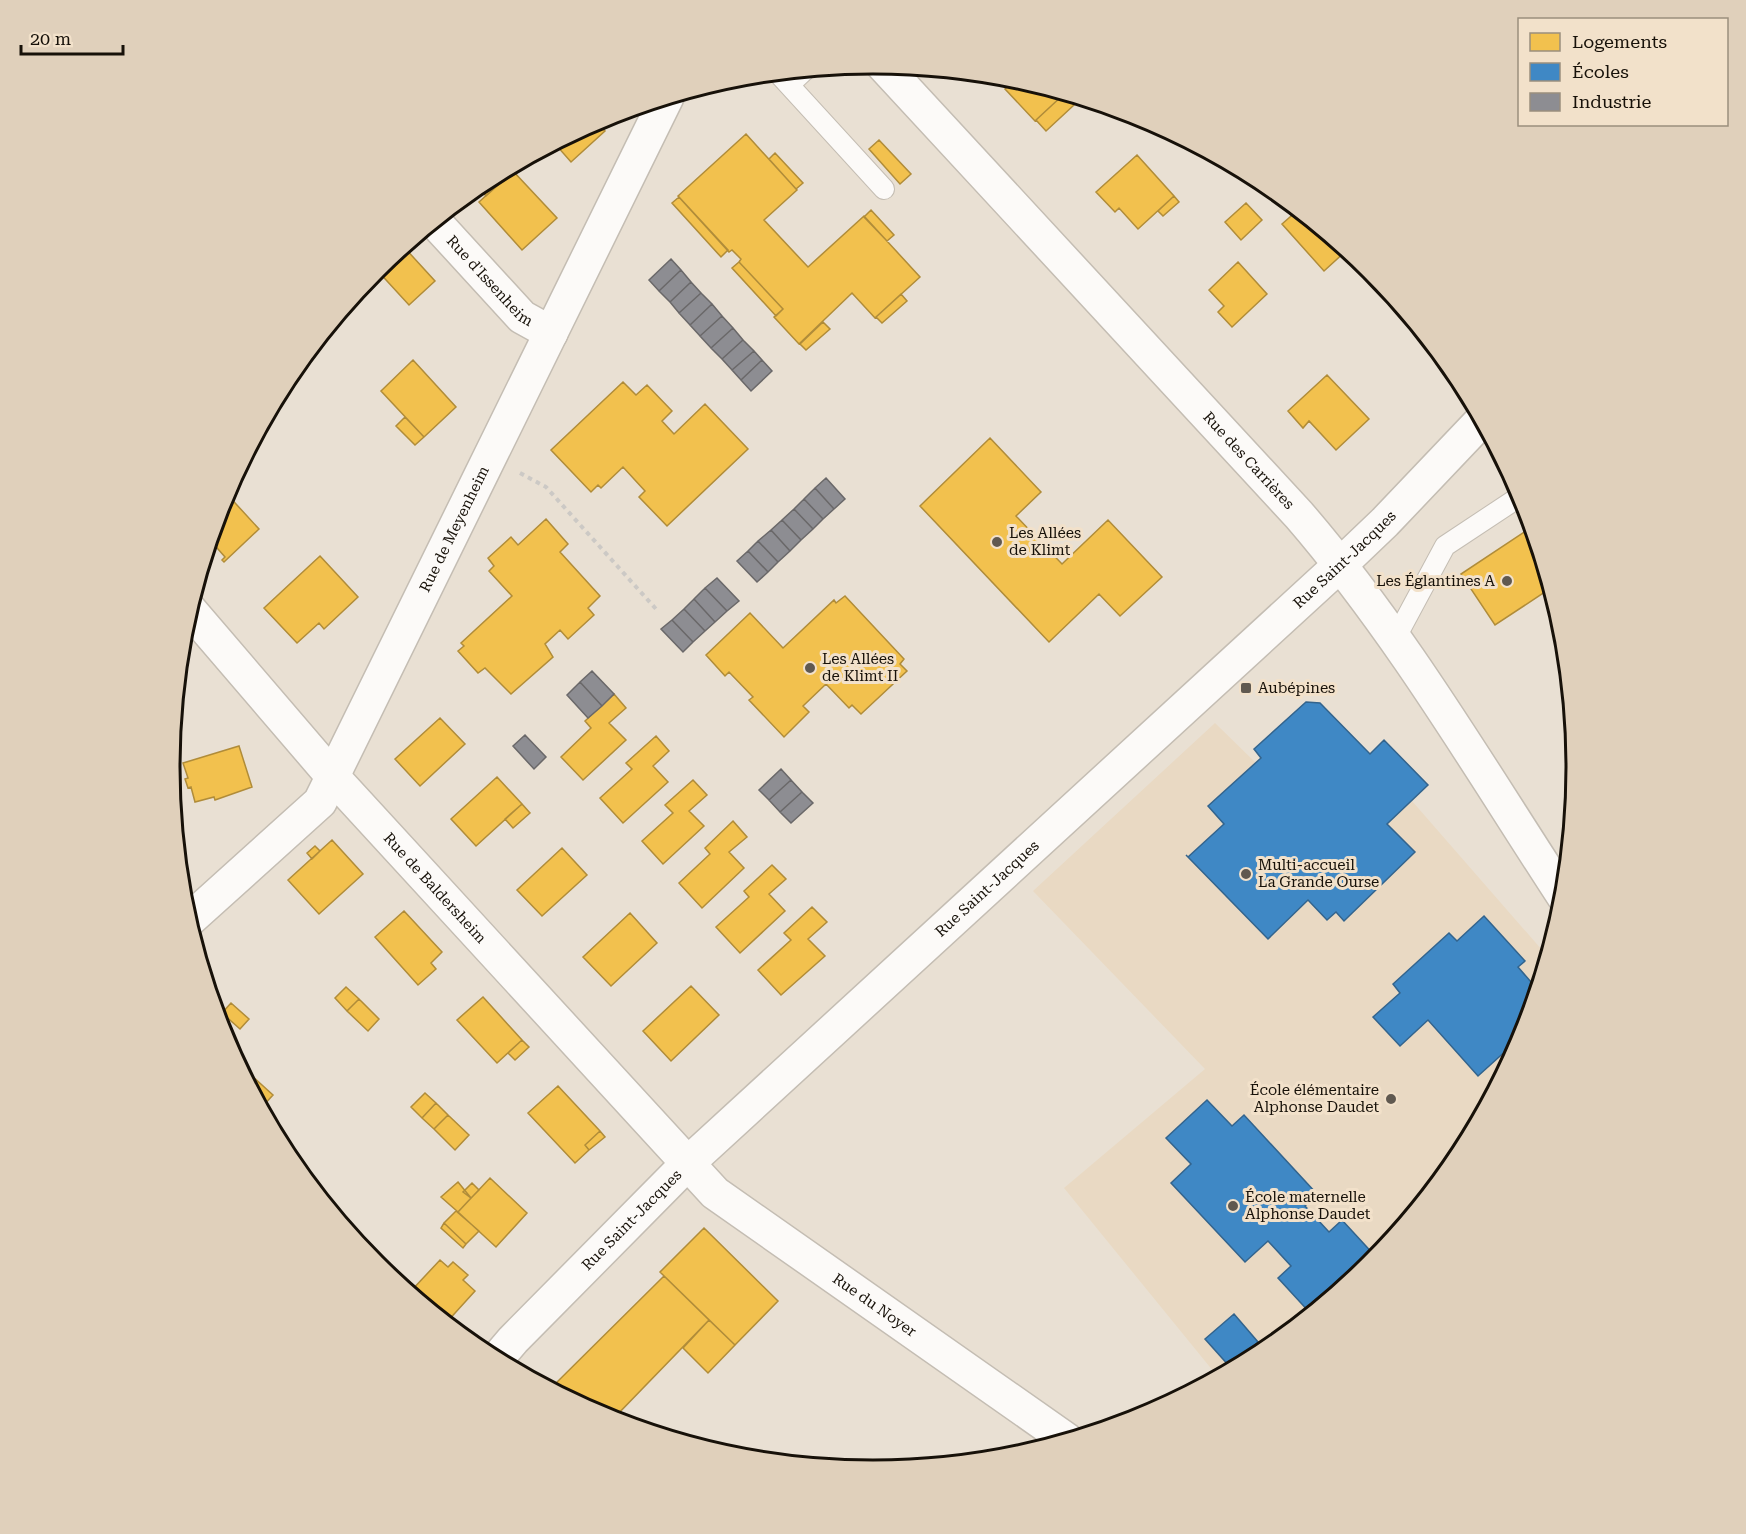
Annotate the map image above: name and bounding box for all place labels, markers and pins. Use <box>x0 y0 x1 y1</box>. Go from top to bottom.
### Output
place label: Les Allées de Klimt <box>1009 524 1081 559</box>
marker: Les Allées de Klimt <box>990 535 1004 549</box>
place label: Les Églantines A <box>1376 572 1496 590</box>
marker: Les Églantines A <box>1500 574 1514 588</box>
place label: Les Allées de Klimt II <box>822 650 898 685</box>
marker: Les Allées de Klimt II <box>803 661 817 675</box>
place label: Aubépines <box>1258 679 1335 697</box>
marker: Aubépines <box>1239 681 1253 695</box>
place label: Multi-accueil La Grande Ourse <box>1258 856 1379 891</box>
marker: Multi-accueil La Grande Ourse <box>1239 867 1253 881</box>
place label: École élémentaire Alphonse Daudet <box>1250 1081 1379 1116</box>
marker: École élémentaire Alphonse Daudet <box>1384 1092 1398 1106</box>
place label: École maternelle Alphonse Daudet <box>1245 1188 1371 1223</box>
marker: École maternelle Alphonse Daudet <box>1226 1199 1240 1213</box>

